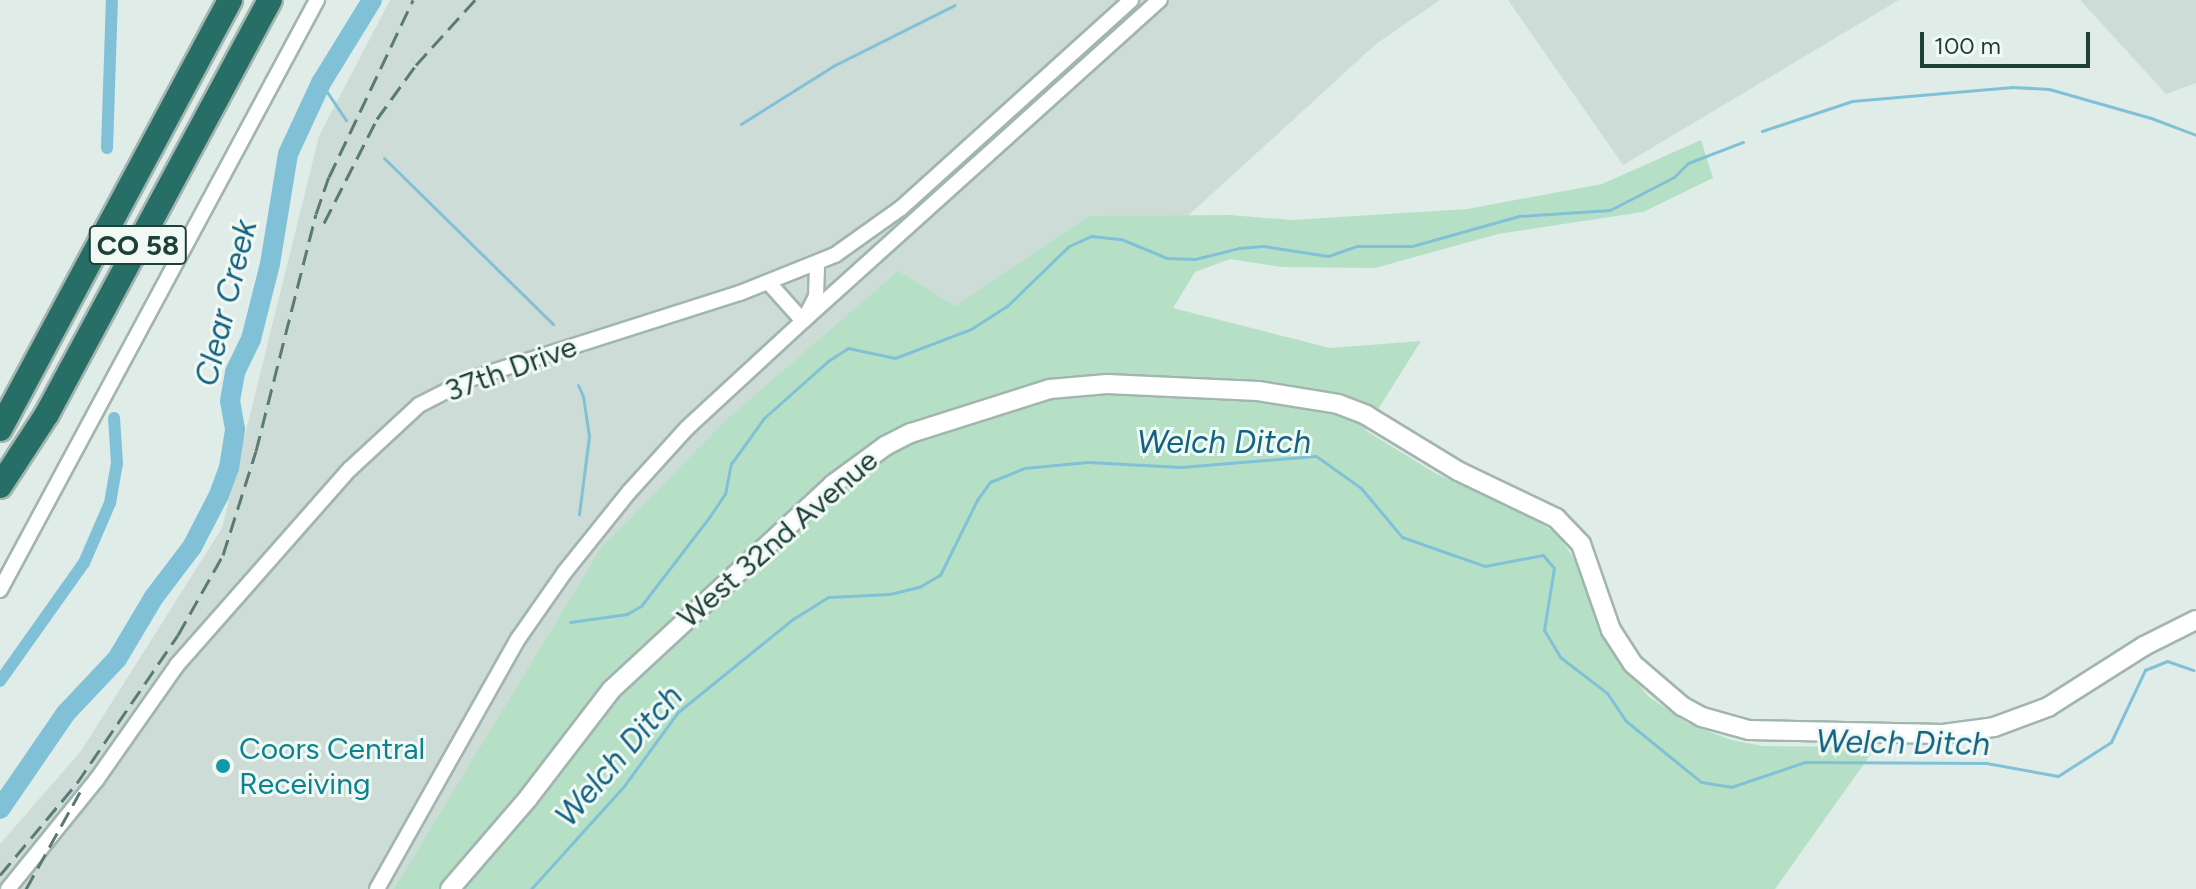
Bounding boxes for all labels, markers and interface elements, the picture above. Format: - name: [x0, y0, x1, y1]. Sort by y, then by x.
- scale bar: [1924, 16, 2094, 66]
- text: 100 m: [1934, 31, 2001, 60]
- water label: Clear Creek: [187, 216, 265, 390]
- road number: CO 58: [88, 221, 188, 269]
- street label: 37th Drive: [440, 329, 582, 409]
- water label: Welch Ditch: [1137, 423, 1311, 461]
- street label: West 32nd Avenue: [671, 442, 885, 636]
- water label: Welch Ditch: [547, 678, 691, 834]
- water label: Welch Ditch: [1816, 722, 1990, 764]
- place label: Coors Central Receiving: [239, 731, 425, 802]
- marker: Coors Central Receiving: [214, 757, 232, 775]

